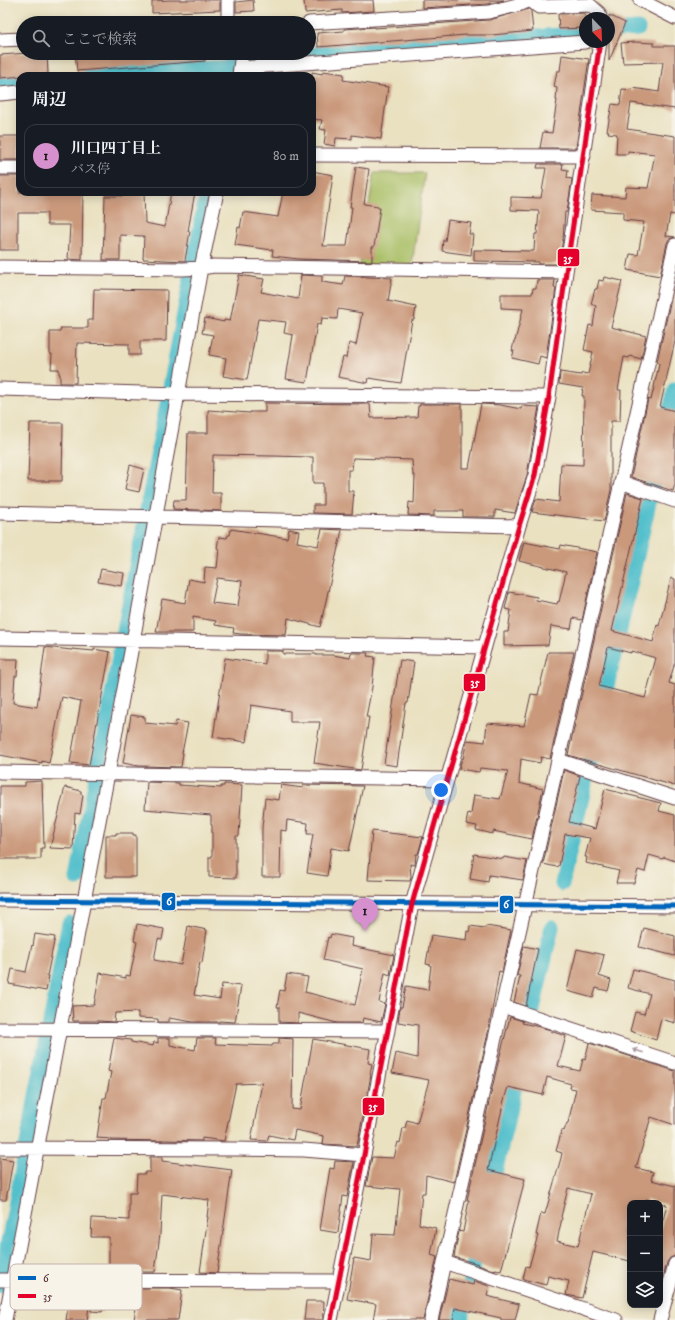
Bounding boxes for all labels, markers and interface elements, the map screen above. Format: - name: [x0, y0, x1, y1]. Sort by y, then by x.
- north arrow: [579, 12, 615, 48]
- search box: [16, 16, 316, 60]
- icon: search: [30, 27, 52, 49]
- text: ここで検索: [62, 30, 137, 49]
- text: 周辺: [32, 89, 66, 111]
- text: 川口四丁目上: [71, 139, 161, 158]
- text: 1: [44, 148, 48, 164]
- text: 80 m: [273, 148, 299, 164]
- text: バス停: [71, 161, 110, 177]
- line badge: 35: [557, 248, 580, 267]
- text: 35: [563, 252, 573, 266]
- line badge: 35: [463, 673, 486, 692]
- text: 35: [470, 676, 480, 690]
- your location: [431, 780, 451, 800]
- line badge: 6: [161, 892, 176, 911]
- text: 6: [166, 895, 173, 909]
- line badge: 6: [499, 895, 514, 914]
- pin: 1: [352, 898, 378, 931]
- text: 6: [503, 898, 510, 912]
- one-way arrow: [632, 1048, 644, 1054]
- line badge: 35: [362, 1097, 385, 1116]
- text: 35: [368, 1100, 378, 1114]
- map controls: [627, 1200, 663, 1308]
- button: +: [627, 1200, 663, 1236]
- button: −: [627, 1236, 663, 1272]
- legend: [10, 1264, 142, 1310]
- text: 6: [43, 1272, 50, 1286]
- button: layers: [627, 1272, 663, 1308]
- text: 35: [43, 1290, 53, 1304]

